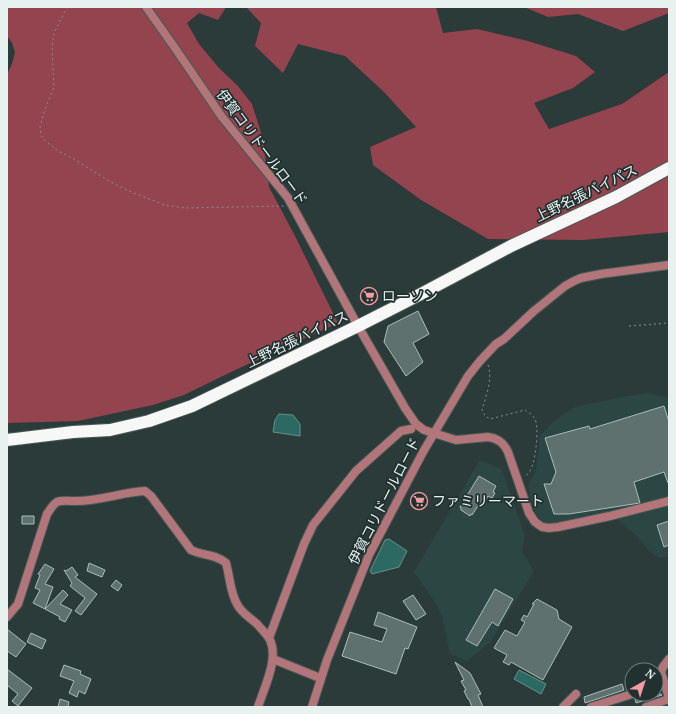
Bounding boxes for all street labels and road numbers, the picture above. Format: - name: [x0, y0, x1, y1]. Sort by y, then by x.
- street label: 伊賀コリドールロード: [213, 85, 312, 208]
- street label: 上野名張バイパス: [531, 160, 640, 226]
- street label: 上野名張バイパス: [242, 306, 351, 372]
- street label: 伊賀コリドールロード: [343, 434, 424, 567]

